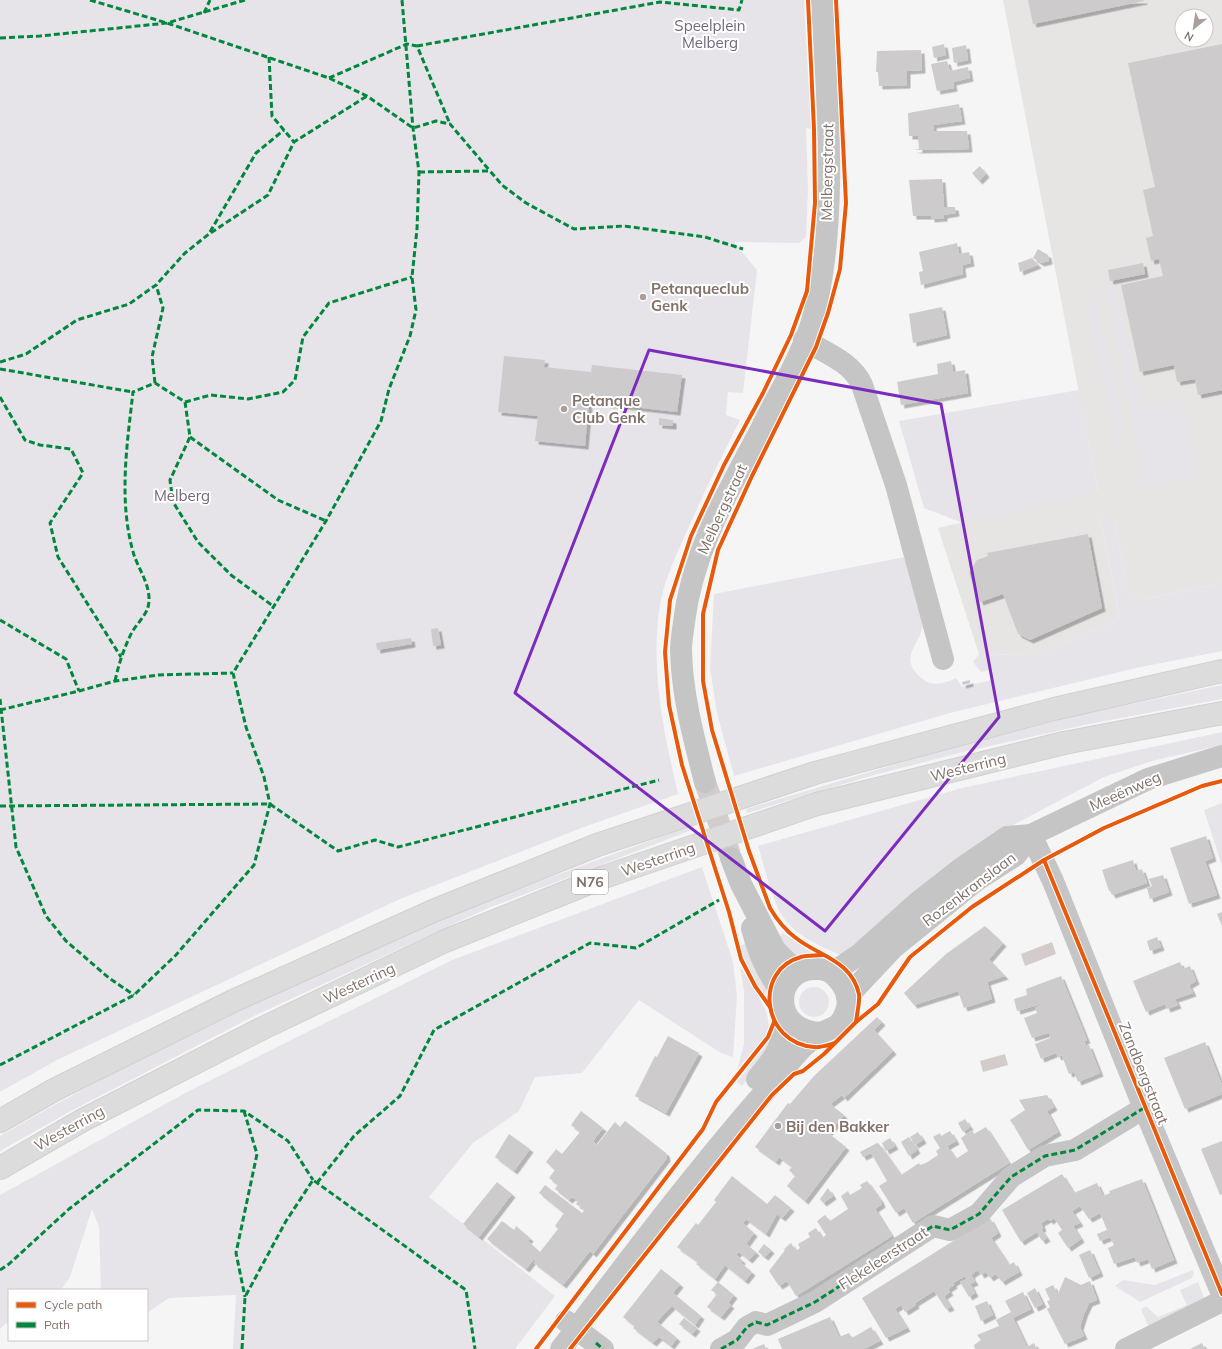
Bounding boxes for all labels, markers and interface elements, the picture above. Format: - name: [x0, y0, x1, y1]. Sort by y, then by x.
- north arrow: [1174, 8, 1214, 48]
- park label: Speelplein Melberg: [674, 16, 746, 52]
- text: N: [1182, 29, 1196, 45]
- street label: Melbergstraat: [817, 123, 837, 221]
- place label: Petanqueclub Genk: [651, 279, 749, 315]
- marker: Petanqueclub Genk: [638, 292, 648, 302]
- place label: Petanque Club Genk: [572, 391, 646, 427]
- marker: Petanque Club Genk: [559, 404, 569, 414]
- street label: Melbergstraat: [693, 461, 751, 557]
- park label: Melberg: [154, 486, 210, 505]
- street label: Westerring: [928, 748, 1008, 786]
- street label: Meeënweg: [1086, 767, 1164, 815]
- street label: Westerring: [619, 837, 697, 881]
- street label: Rozenkranslaan: [919, 848, 1019, 930]
- road number: N76: [572, 870, 608, 894]
- street label: Westerring: [320, 958, 398, 1008]
- street label: Zandbergstraat: [1115, 1019, 1173, 1127]
- street label: Westerring: [31, 1101, 107, 1155]
- place label: Bij den Bakker: [786, 1117, 889, 1136]
- marker: Bij den Bakker: [773, 1121, 783, 1131]
- street label: Flekeleerstraat: [835, 1222, 931, 1294]
- legend: [8, 1289, 148, 1341]
- text: Cycle path: [44, 1297, 102, 1312]
- text: Path: [44, 1317, 70, 1332]

